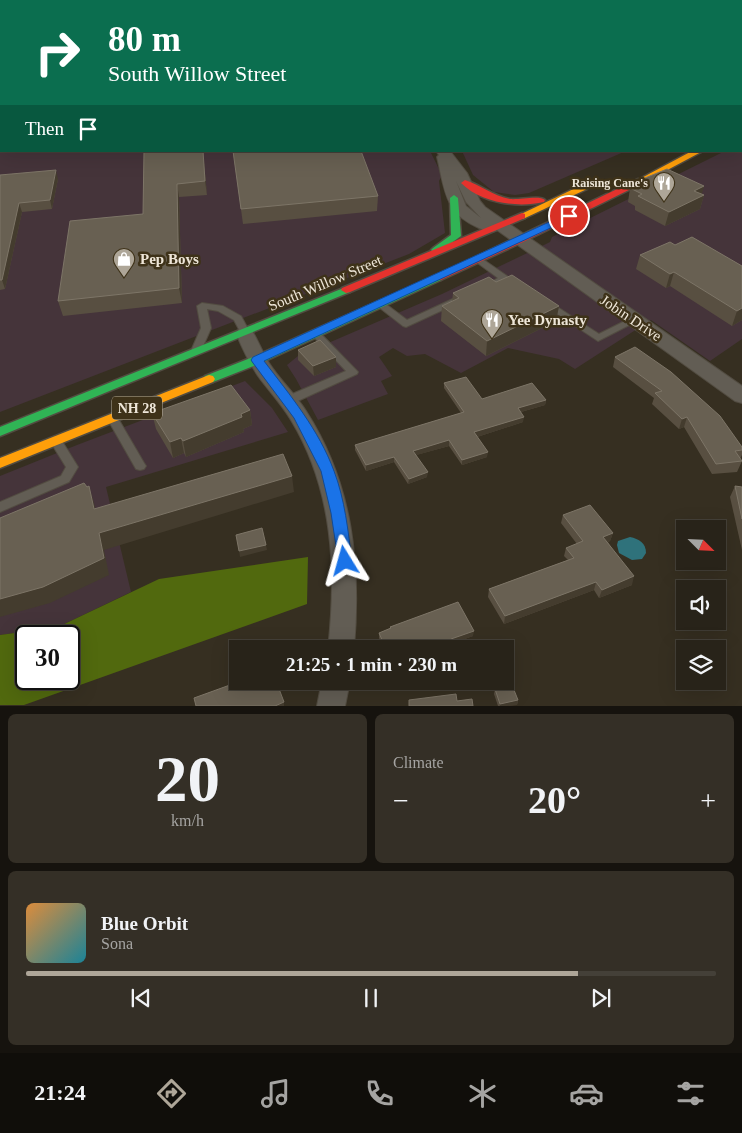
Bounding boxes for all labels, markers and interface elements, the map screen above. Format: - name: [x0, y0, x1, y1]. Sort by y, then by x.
- icon: right: [25, 20, 90, 85]
- text: 80 m: [108, 20, 181, 59]
- text: South Willow Street: [108, 61, 286, 86]
- icon: arrive: [74, 115, 102, 143]
- text: Then: [25, 118, 64, 139]
- restaurant icon: Raising Cane's: [652, 171, 676, 202]
- place label: Raising Cane's: [572, 176, 648, 190]
- pin: [548, 195, 590, 237]
- icon: arrive: [555, 202, 583, 230]
- shop icon: Pep Boys: [112, 247, 136, 278]
- place label: Pep Boys: [140, 251, 199, 267]
- street label: South Willow Street: [266, 252, 385, 314]
- street label: Jobin Drive: [597, 292, 665, 345]
- restaurant icon: Yee Dynasty: [480, 308, 504, 339]
- place label: Yee Dynasty: [508, 312, 587, 328]
- road number: NH 28: [112, 396, 162, 419]
- north arrow: [676, 520, 726, 570]
- map controls: [676, 520, 726, 690]
- position arrow: [318, 534, 370, 586]
- button: sound: [676, 580, 726, 630]
- speed limit sign: 30: [15, 625, 80, 690]
- button: layers: [676, 640, 726, 690]
- text: 21:25 · 1 min · 230 m: [286, 654, 457, 675]
- text: 20: [155, 743, 220, 815]
- text: Climate: [393, 754, 444, 771]
- text: 20°: [528, 779, 581, 821]
- text: −: [393, 785, 409, 816]
- text: +: [700, 785, 716, 816]
- text: km/h: [171, 812, 204, 829]
- text: Blue Orbit: [101, 913, 188, 934]
- text: Sona: [101, 935, 133, 952]
- icon: previous: [127, 984, 155, 1012]
- icon: pause: [357, 984, 385, 1012]
- icon: next: [587, 984, 615, 1012]
- icon: directions: [154, 1076, 189, 1111]
- icon: music: [258, 1076, 293, 1111]
- icon: phone: [362, 1076, 397, 1111]
- icon: climate: [465, 1076, 500, 1111]
- icon: car: [569, 1076, 604, 1111]
- icon: filters: [673, 1076, 708, 1111]
- text: 21:24: [34, 1080, 86, 1105]

